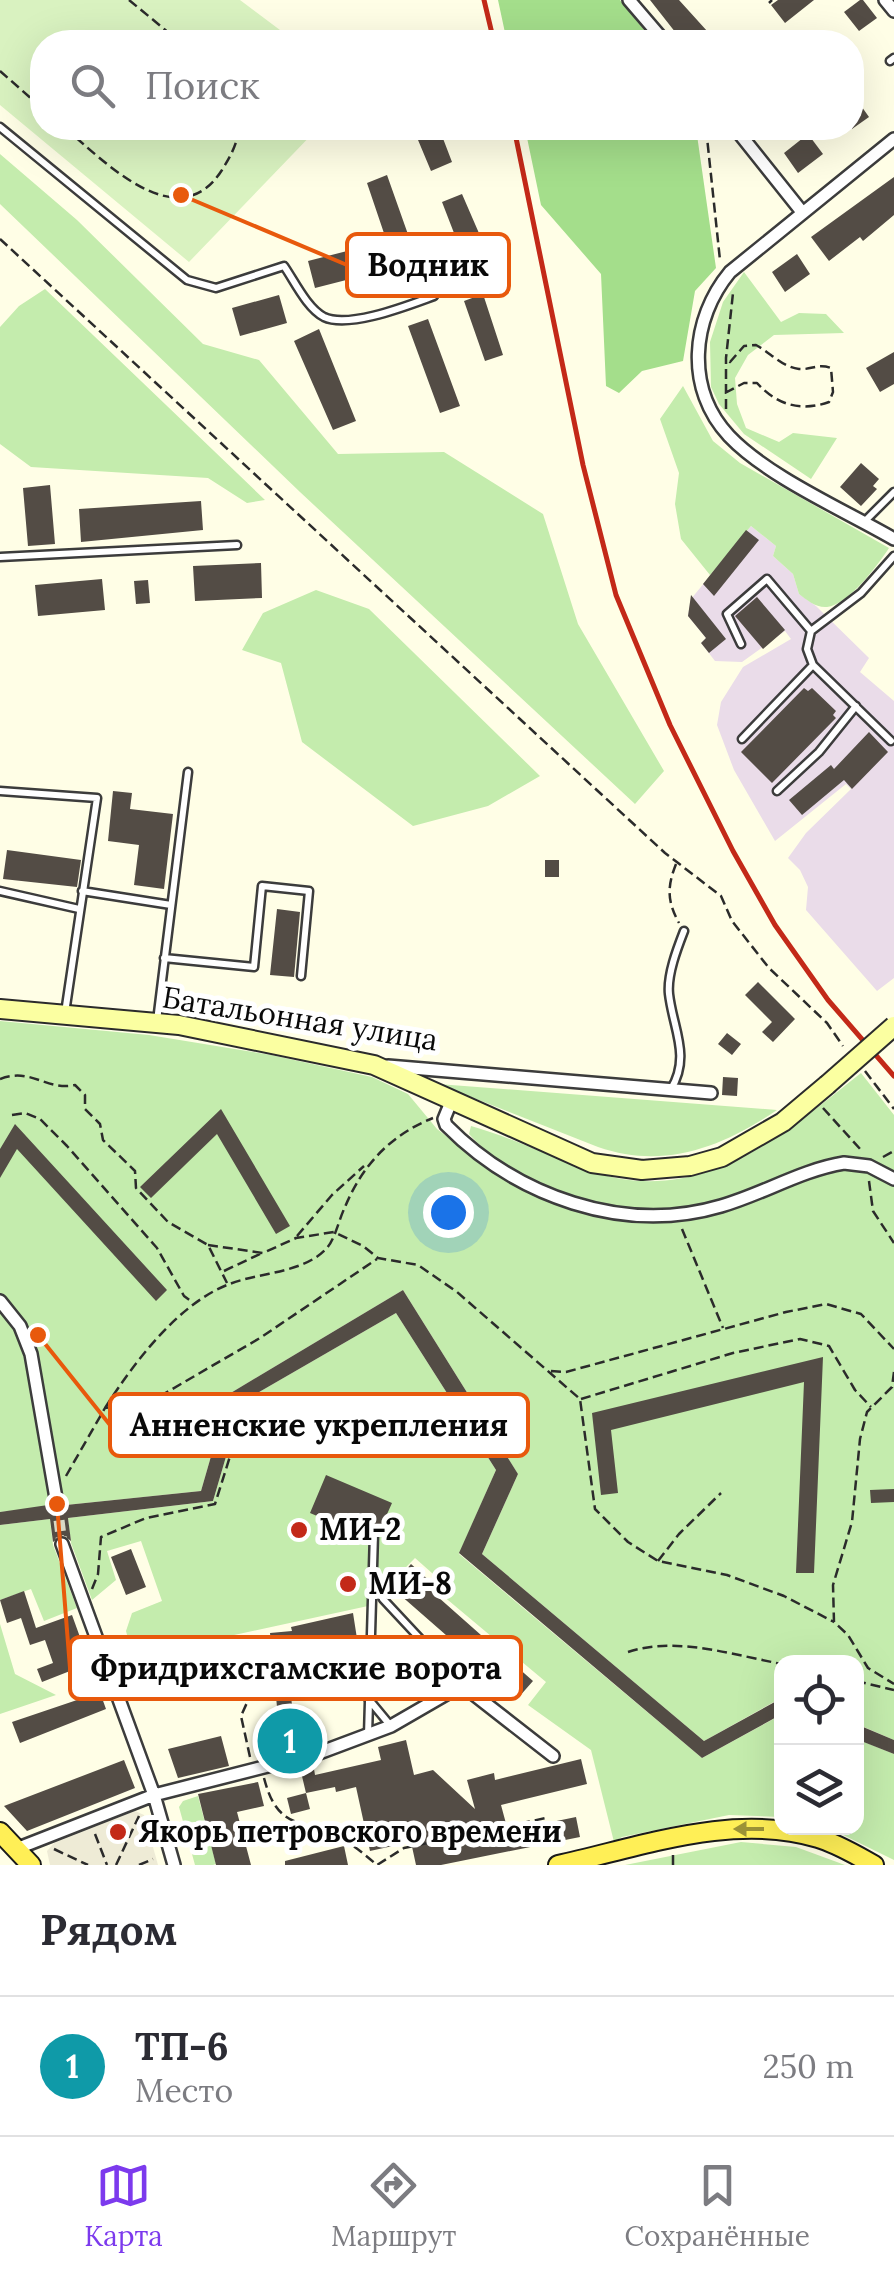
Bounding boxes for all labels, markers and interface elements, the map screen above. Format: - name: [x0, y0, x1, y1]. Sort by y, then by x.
- search box: [30, 30, 864, 140]
- icon: search: [65, 58, 120, 113]
- text: Поиск: [145, 61, 260, 109]
- callout: Водник: [347, 234, 509, 296]
- text: Водник: [367, 244, 489, 285]
- street label: Батальонная улица: [160, 977, 441, 1060]
- your location: [423, 1187, 474, 1238]
- callout: Анненские укрепления: [110, 1394, 528, 1456]
- text: Анненские укрепления: [130, 1404, 508, 1445]
- place label: МИ-2: [319, 1510, 401, 1548]
- marker: МИ-2: [288, 1519, 310, 1541]
- place label: МИ-8: [368, 1564, 452, 1602]
- marker: МИ-8: [337, 1573, 359, 1595]
- callout: Фридрихсгамские ворота: [70, 1637, 521, 1699]
- text: Фридрихсгамские ворота: [90, 1647, 502, 1688]
- map controls: [774, 1655, 864, 1835]
- button: locate: [774, 1655, 864, 1745]
- pin: 1: [258, 1704, 322, 1778]
- button: layers: [774, 1745, 864, 1835]
- place label: Якорь петровского времени: [138, 1812, 562, 1850]
- marker: Якорь петровского времени: [107, 1821, 129, 1843]
- one-way arrow: [732, 1821, 764, 1837]
- text: Рядом: [40, 1903, 177, 1957]
- text: ТП-6: [135, 2022, 229, 2070]
- text: 1: [66, 2046, 79, 2087]
- text: 250 m: [762, 2046, 854, 2087]
- text: Место: [135, 2070, 233, 2111]
- tab: Карта: [84, 2158, 163, 2254]
- tab: Маршрут: [331, 2158, 456, 2254]
- tab: Сохранённые: [625, 2158, 810, 2254]

